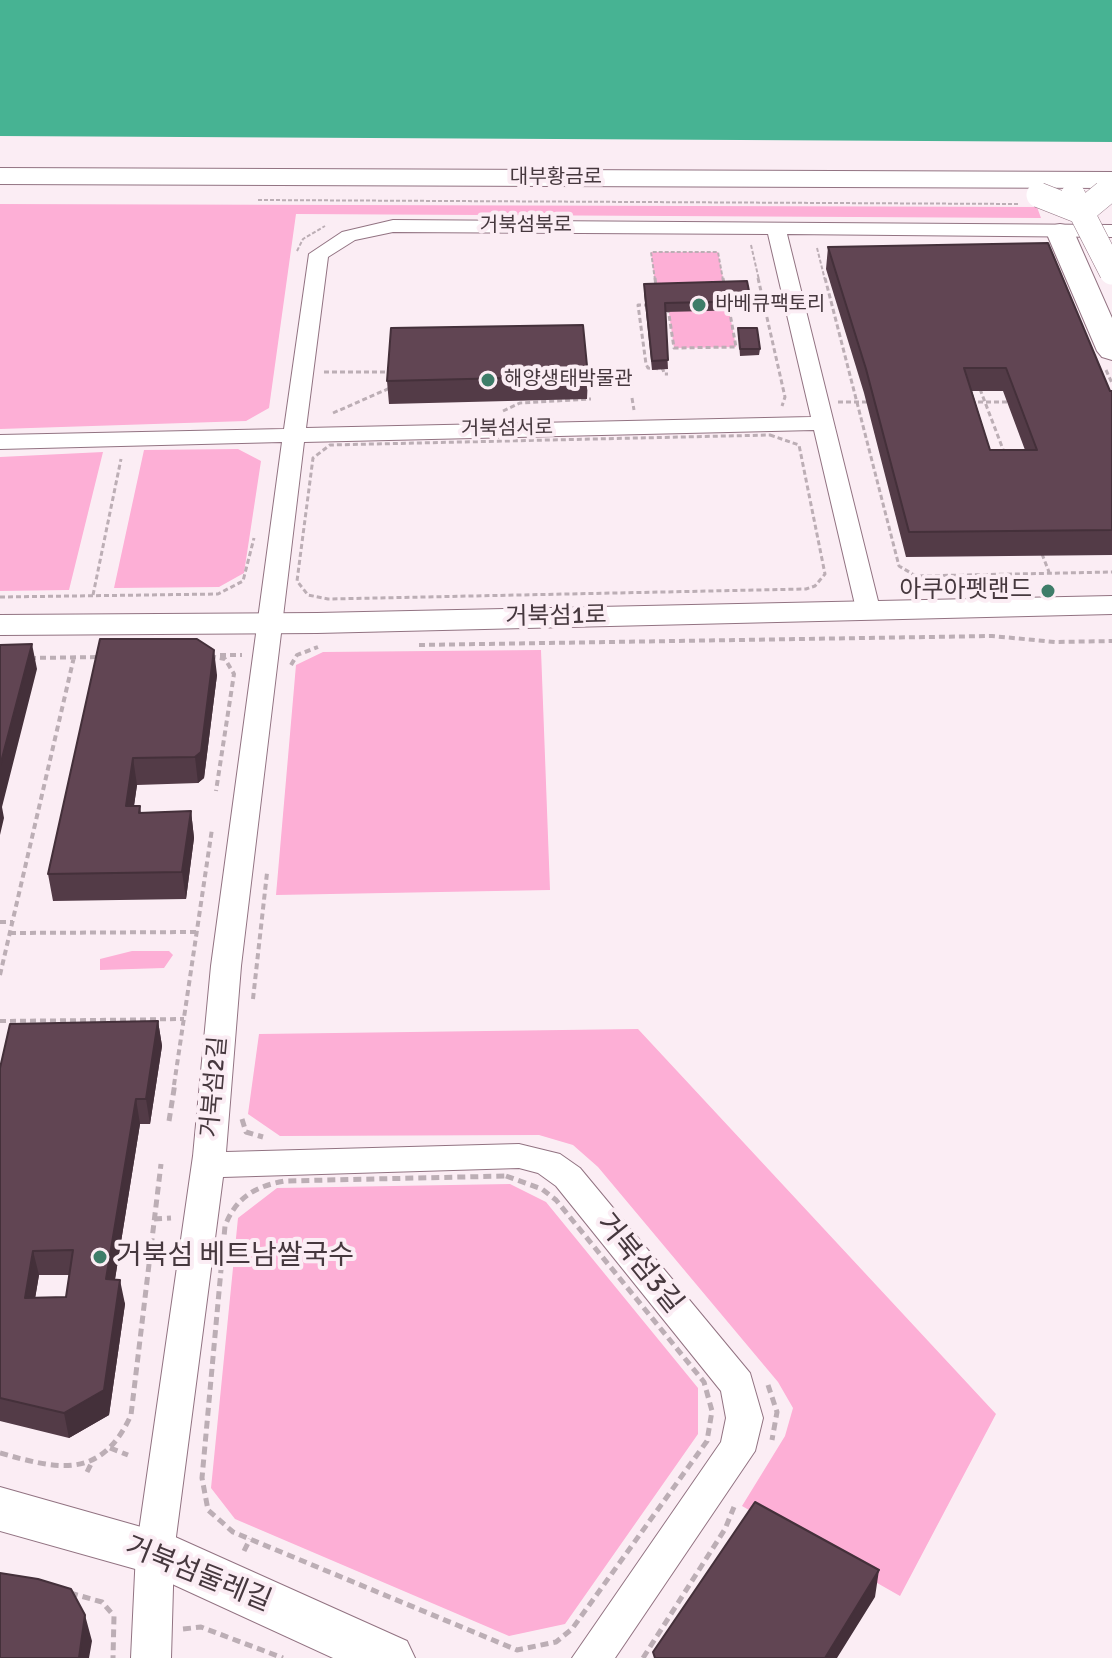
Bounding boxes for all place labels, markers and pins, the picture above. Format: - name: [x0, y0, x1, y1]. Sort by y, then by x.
- place label: 바베큐팩토리: [715, 293, 825, 317]
- marker: 바베큐팩토리: [690, 296, 708, 314]
- place label: 해양생태박물관: [504, 368, 633, 392]
- marker: 해양생태박물관: [479, 371, 497, 389]
- place label: 아쿠아펫랜드: [900, 577, 1032, 605]
- marker: 아쿠아펫랜드: [1039, 582, 1057, 600]
- place label: 거북섬 베트남쌀국수: [116, 1240, 354, 1274]
- marker: 거북섬 베트남쌀국수: [91, 1248, 109, 1266]

